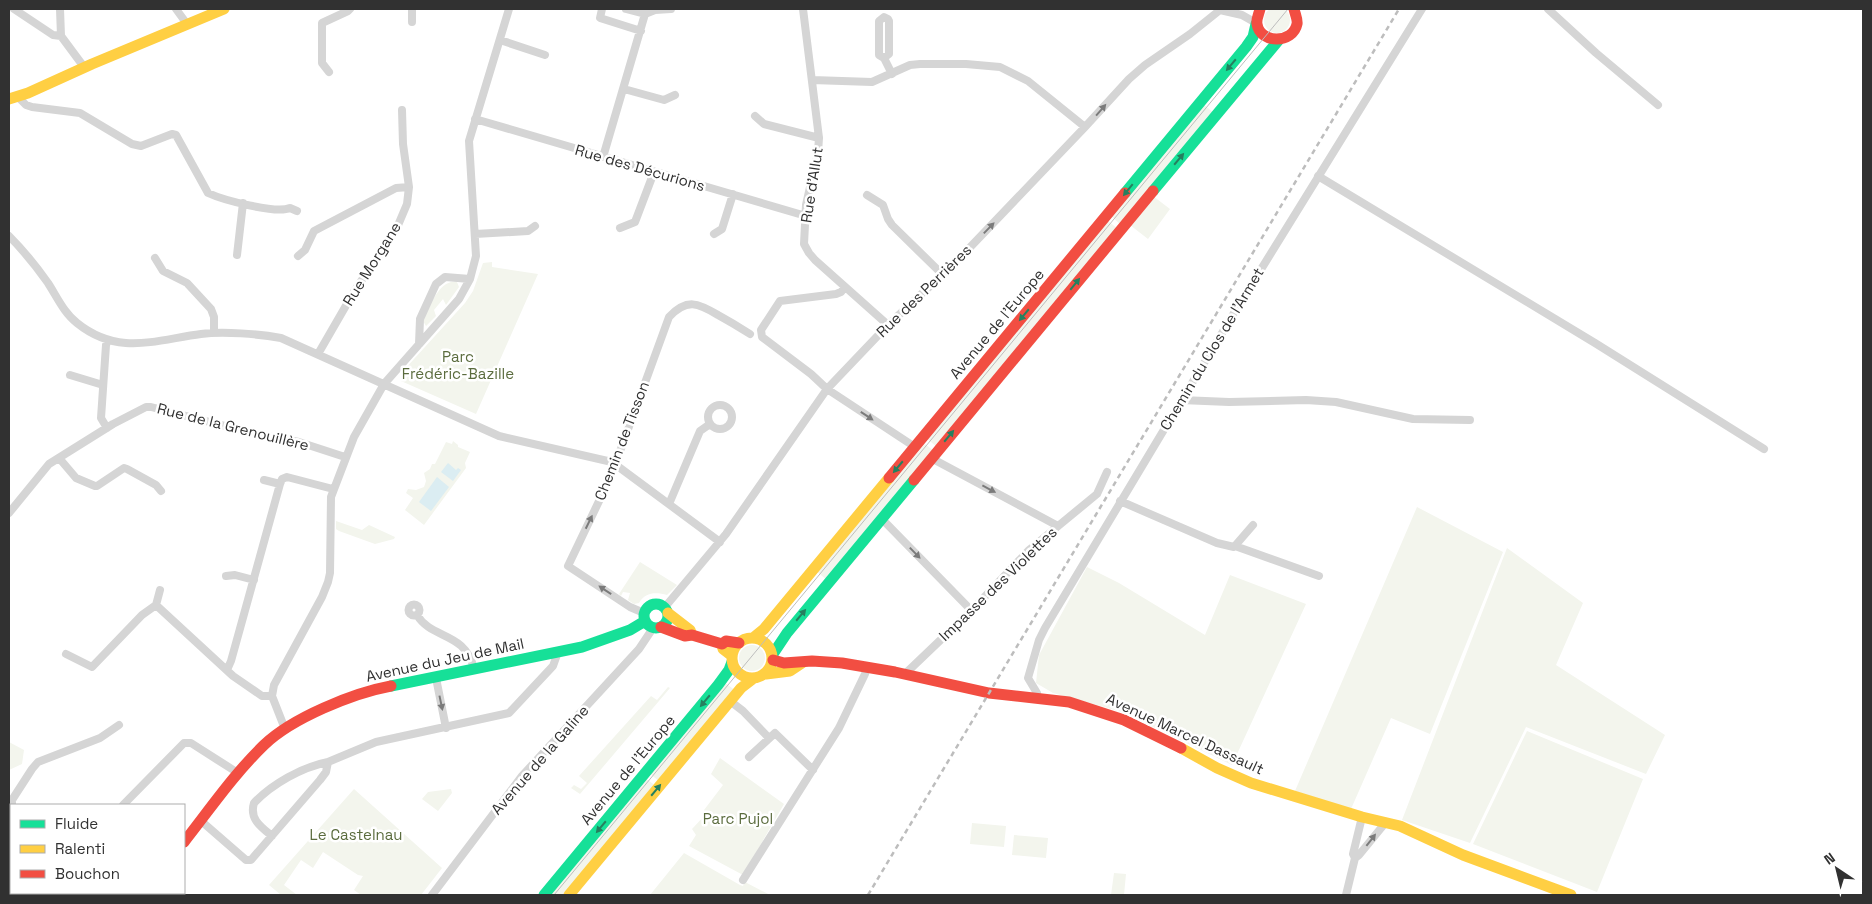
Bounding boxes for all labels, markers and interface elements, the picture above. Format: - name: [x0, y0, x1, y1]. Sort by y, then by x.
- one-way arrow: [1226, 58, 1237, 71]
- one-way arrow: [1095, 103, 1106, 116]
- street label: Rue des Décurions: [573, 140, 707, 195]
- street label: Rue d'Allut: [796, 146, 827, 224]
- one-way arrow: [1173, 153, 1185, 165]
- one-way arrow: [1122, 183, 1133, 196]
- street label: Rue Morgane: [338, 218, 405, 309]
- one-way arrow: [983, 222, 995, 234]
- street label: Rue des Perrières: [872, 240, 975, 341]
- street label: Chemin du Clos de l'Armet: [1155, 264, 1268, 434]
- street label: Avenue de l'Europe: [945, 265, 1048, 382]
- one-way arrow: [1070, 277, 1081, 290]
- one-way arrow: [1019, 309, 1030, 322]
- park label: Parc Frédéric-Bazille: [402, 347, 514, 383]
- street label: Chemin de Tisson: [590, 379, 653, 503]
- street label: Rue de la Grenouillère: [155, 398, 311, 455]
- one-way arrow: [861, 411, 874, 420]
- one-way arrow: [944, 429, 955, 442]
- one-way arrow: [893, 461, 904, 474]
- one-way arrow: [983, 485, 996, 494]
- one-way arrow: [585, 515, 593, 529]
- street label: Impasse des Violettes: [935, 522, 1061, 645]
- one-way arrow: [909, 547, 921, 559]
- one-way arrow: [598, 586, 612, 595]
- one-way arrow: [796, 609, 807, 622]
- street label: Avenue du Jeu de Mail: [364, 633, 526, 686]
- street label: Avenue Marcel Dassault: [1103, 689, 1267, 778]
- one-way arrow: [437, 695, 445, 710]
- one-way arrow: [699, 695, 710, 708]
- street label: Avenue de la Galine: [487, 701, 593, 818]
- street label: Avenue de l'Europe: [576, 711, 679, 828]
- one-way arrow: [650, 785, 662, 797]
- legend: [10, 804, 185, 894]
- park label: Parc Pujol: [703, 809, 773, 828]
- text: Fluide: [55, 814, 98, 833]
- one-way arrow: [595, 820, 607, 832]
- park label: Le Castelnau: [310, 825, 402, 844]
- one-way arrow: [1365, 834, 1376, 847]
- text: Ralenti: [55, 839, 105, 858]
- north arrow: [1812, 844, 1862, 894]
- text: N: [1821, 848, 1839, 868]
- text: Bouchon: [55, 864, 120, 883]

